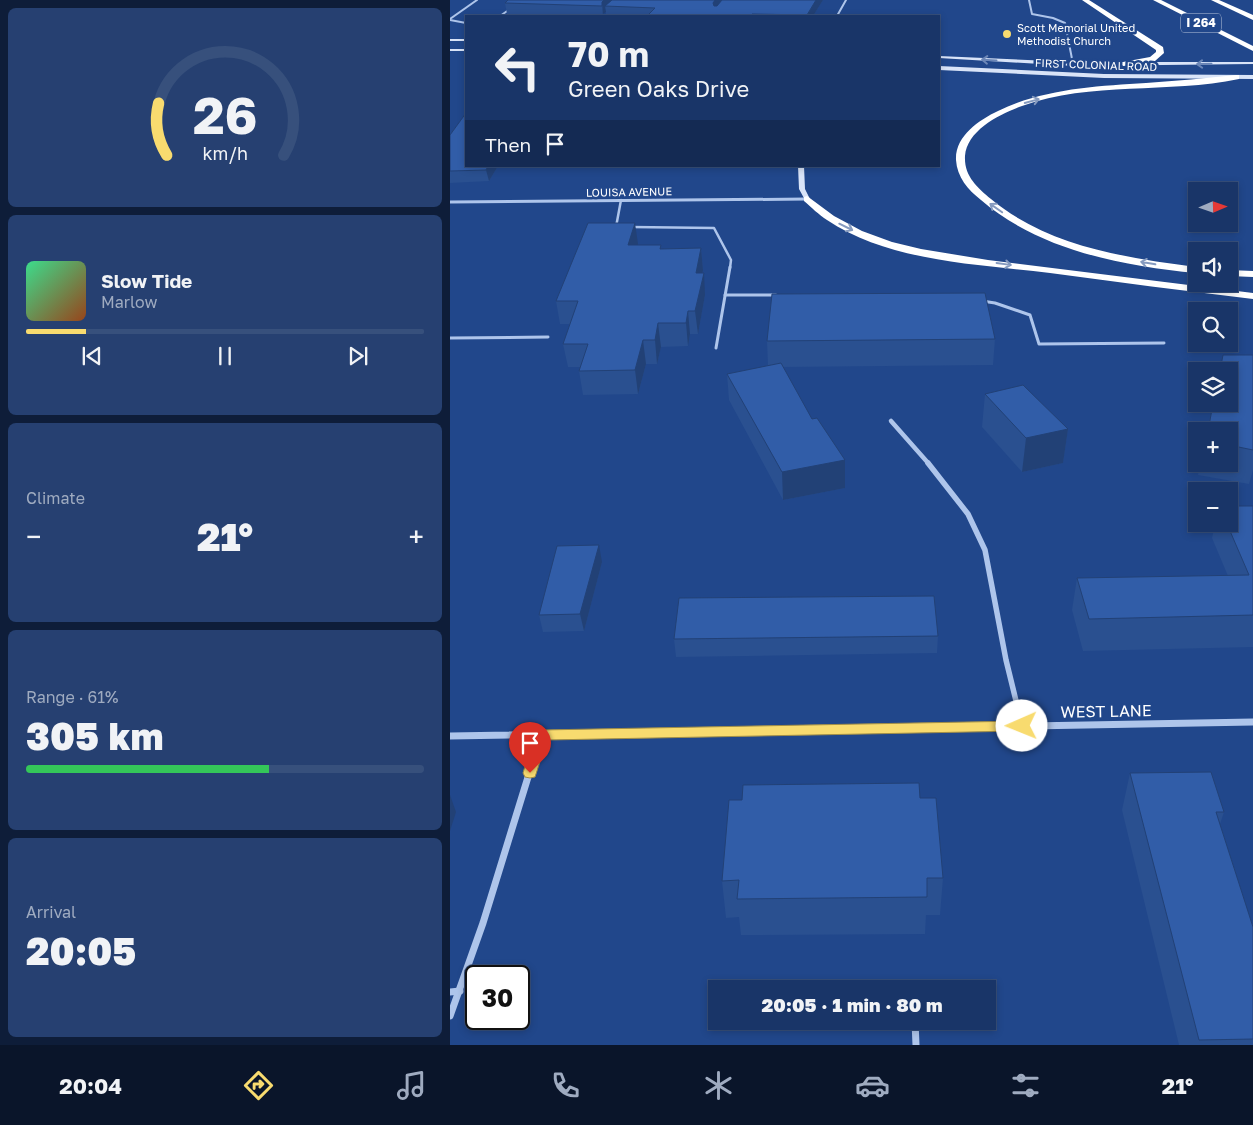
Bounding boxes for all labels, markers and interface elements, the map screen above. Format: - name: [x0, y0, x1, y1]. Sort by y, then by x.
- road number: I 264: [1181, 13, 1221, 32]
- place label: Scott Memorial United Methodist Church: [1017, 21, 1135, 47]
- marker: Scott Memorial United Methodist Church: [1001, 28, 1013, 40]
- text: 70 m: [568, 33, 649, 75]
- icon: left: [485, 35, 550, 100]
- one-way arrow: [982, 56, 998, 65]
- street label: FIRST COLONIAL ROAD: [1035, 56, 1158, 73]
- one-way arrow: [1197, 59, 1213, 69]
- text: Green Oaks Drive: [568, 75, 749, 102]
- text: 26: [193, 83, 257, 145]
- one-way arrow: [1024, 96, 1040, 105]
- icon: arrive: [541, 130, 569, 158]
- text: Then: [485, 133, 531, 156]
- text: km/h: [202, 142, 248, 164]
- north arrow: [1188, 182, 1238, 232]
- map controls: [1188, 182, 1238, 532]
- street label: LOUISA AVENUE: [586, 184, 672, 199]
- one-way arrow: [989, 203, 1003, 213]
- one-way arrow: [838, 223, 853, 232]
- button: sound: [1188, 242, 1238, 292]
- one-way arrow: [1140, 258, 1156, 268]
- one-way arrow: [995, 259, 1011, 269]
- text: Slow Tide: [101, 269, 192, 292]
- text: Marlow: [101, 292, 157, 312]
- button: search: [1188, 302, 1238, 352]
- icon: previous: [78, 342, 106, 370]
- icon: pause: [211, 342, 239, 370]
- icon: next: [344, 342, 372, 370]
- button: layers: [1188, 362, 1238, 412]
- button: +: [1188, 422, 1238, 472]
- button: −: [1188, 482, 1238, 532]
- text: Climate: [26, 488, 85, 508]
- text: 21°: [197, 514, 253, 559]
- text: −: [26, 520, 41, 553]
- text: +: [409, 520, 424, 553]
- text: Range · 61%: [26, 687, 118, 707]
- position arrow: [995, 699, 1047, 751]
- street label: WEST LANE: [1060, 700, 1152, 722]
- text: 305 km: [26, 713, 164, 758]
- pin: [509, 722, 551, 773]
- icon: arrive: [516, 729, 544, 757]
- text: Arrival: [26, 902, 76, 922]
- text: 20:05: [26, 928, 136, 973]
- speed limit sign: 30: [465, 965, 530, 1030]
- text: 20:05 · 1 min · 80 m: [761, 993, 943, 1016]
- icon: directions: [241, 1068, 276, 1103]
- icon: music: [394, 1068, 429, 1103]
- icon: phone: [548, 1068, 583, 1103]
- icon: climate: [701, 1068, 736, 1103]
- icon: car: [855, 1068, 890, 1103]
- icon: filters: [1008, 1068, 1043, 1103]
- text: 20:04: [59, 1072, 122, 1099]
- text: 21°: [1162, 1072, 1194, 1099]

